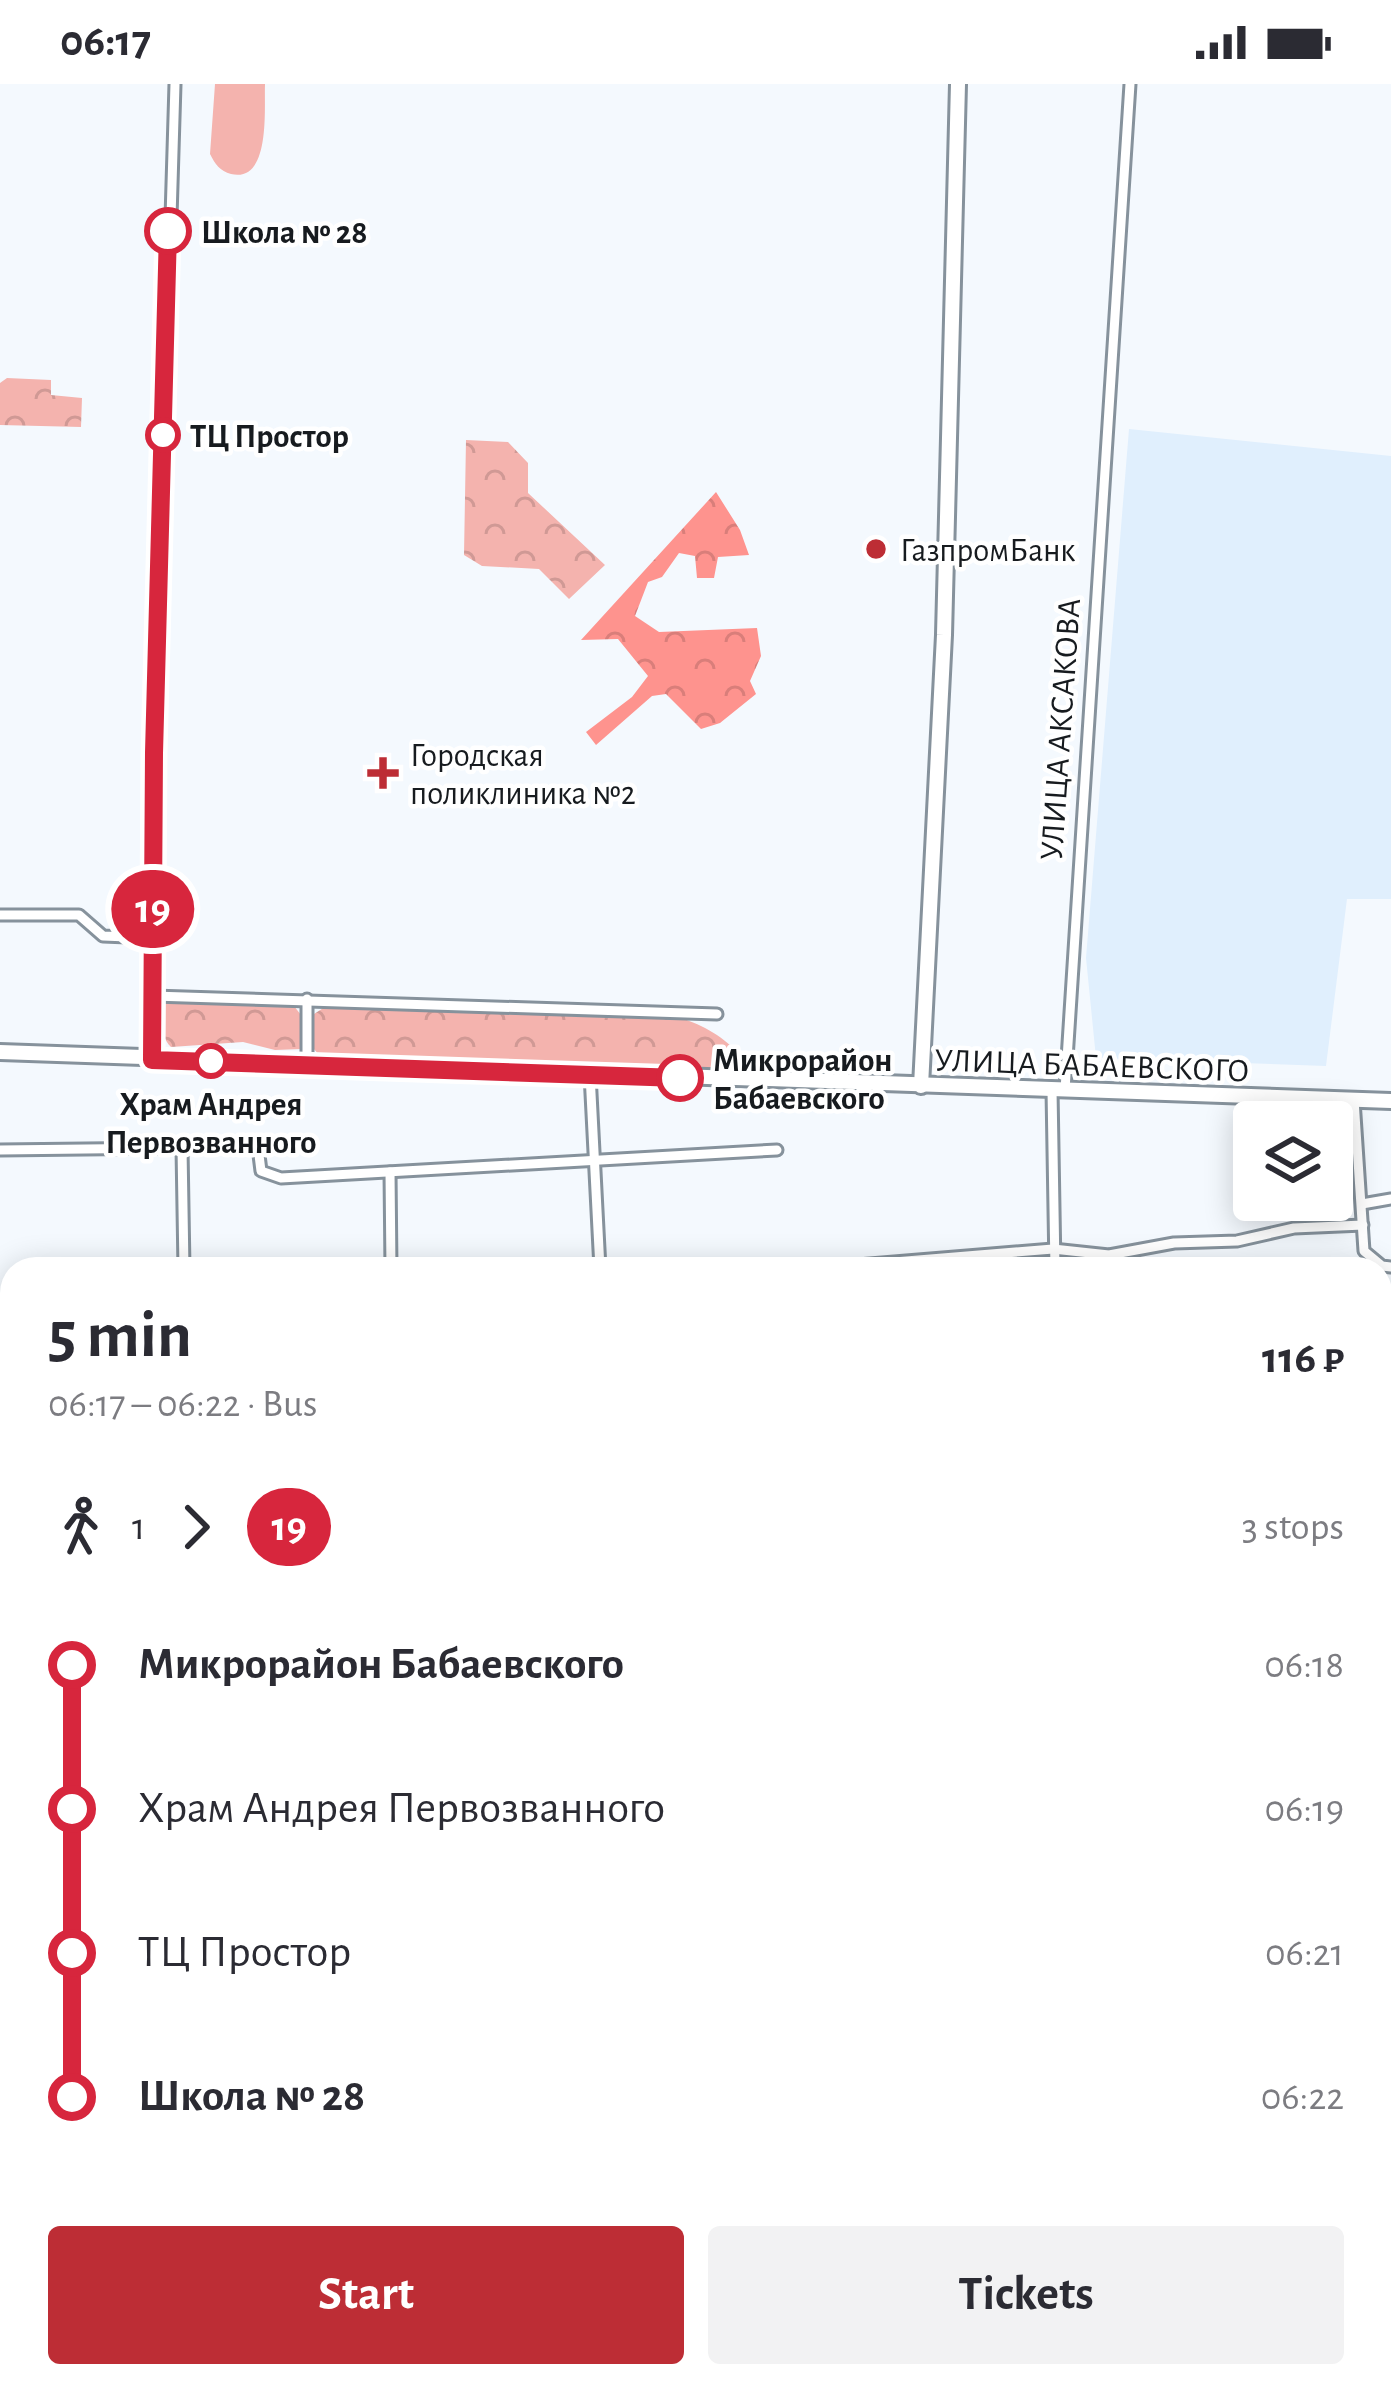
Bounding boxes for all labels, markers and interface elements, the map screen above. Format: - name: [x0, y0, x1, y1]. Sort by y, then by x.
- text: 06:17: [60, 19, 151, 64]
- marker: Школа № 28: [146, 209, 190, 253]
- place label: Школа № 28: [201, 217, 368, 250]
- marker: ТЦ Простор: [147, 419, 179, 451]
- place label: ТЦ Простор: [190, 421, 349, 454]
- place label: ГазпромБанк: [900, 535, 1075, 568]
- marker: ГазпромБанк: [863, 536, 889, 562]
- street label: УЛИЦА АКСАКОВА: [1036, 597, 1087, 861]
- place label: Городская поликлиника №2: [410, 740, 636, 811]
- marker: Городская поликлиника №2: [367, 757, 399, 789]
- line badge: 19: [99, 870, 207, 948]
- text: 19: [135, 888, 171, 930]
- marker: Храм Андрея Первозванного: [195, 1045, 227, 1077]
- place label: Микрорайон Бабаевского: [713, 1045, 892, 1116]
- street label: УЛИЦА БАБАЕВСКОГО: [934, 1045, 1250, 1088]
- marker: Микрорайон Бабаевского: [658, 1056, 702, 1100]
- place label: Храм Андрея Первозванного: [105, 1089, 317, 1160]
- map controls: [1233, 1101, 1353, 1221]
- button: layers: [1233, 1101, 1353, 1221]
- text: 5 min: [48, 1303, 192, 1369]
- text: 116 ₽: [1262, 1336, 1344, 1381]
- text: 06:17 – 06:22 · Bus: [48, 1385, 317, 1424]
- icon: walk: [48, 1494, 114, 1560]
- icon: forward: [163, 1494, 229, 1560]
- text: 19: [271, 1506, 307, 1548]
- text: 1: [132, 1508, 145, 1547]
- text: 3 stops: [1242, 1508, 1344, 1547]
- text: Микрорайон Бабаевского: [138, 1642, 624, 1687]
- text: 06:18: [1264, 1646, 1344, 1685]
- text: Храм Андрея Первозванного: [138, 1786, 665, 1831]
- text: 06:19: [1264, 1790, 1344, 1829]
- text: ТЦ Простор: [138, 1930, 351, 1975]
- text: 06:21: [1265, 1934, 1344, 1973]
- text: Школа № 28: [138, 2074, 365, 2119]
- text: 06:22: [1261, 2078, 1344, 2117]
- button: Start: [48, 2226, 684, 2364]
- button: Tickets: [708, 2226, 1344, 2364]

